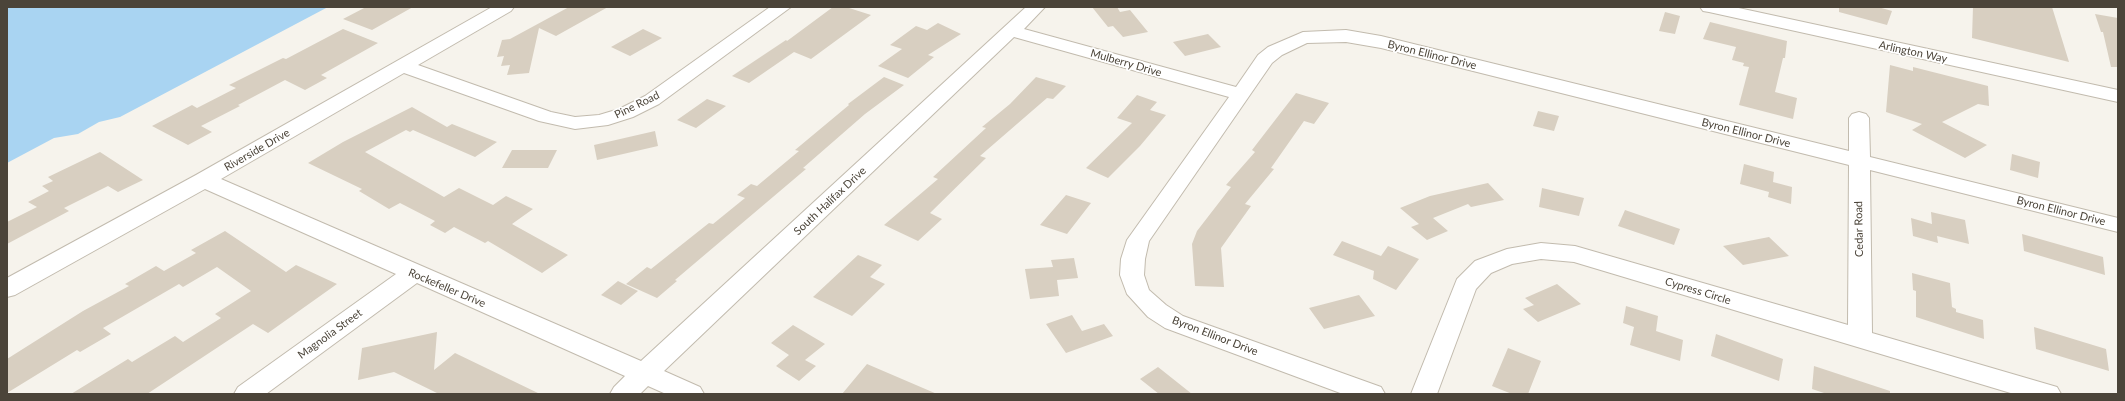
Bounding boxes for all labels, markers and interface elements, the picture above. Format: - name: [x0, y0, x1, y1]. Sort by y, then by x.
- street label: Byron Ellinor Drive: [1386, 38, 1478, 72]
- street label: Arlington Way: [1878, 38, 1948, 66]
- street label: Mulberry Drive: [1089, 47, 1163, 79]
- street label: Pine Road: [612, 88, 662, 122]
- street label: Byron Ellinor Drive: [1700, 116, 1792, 150]
- street label: Riverside Drive: [222, 126, 292, 174]
- street label: South Halifax Drive: [791, 164, 869, 238]
- street label: Byron Ellinor Drive: [2015, 194, 2107, 228]
- street label: Cedar Road: [1852, 201, 1866, 257]
- street label: Rockefeller Drive: [406, 266, 488, 310]
- street label: Cypress Circle: [1663, 275, 1733, 307]
- street label: Magnolia Street: [295, 306, 365, 362]
- street label: Byron Ellinor Drive: [1170, 314, 1260, 358]

